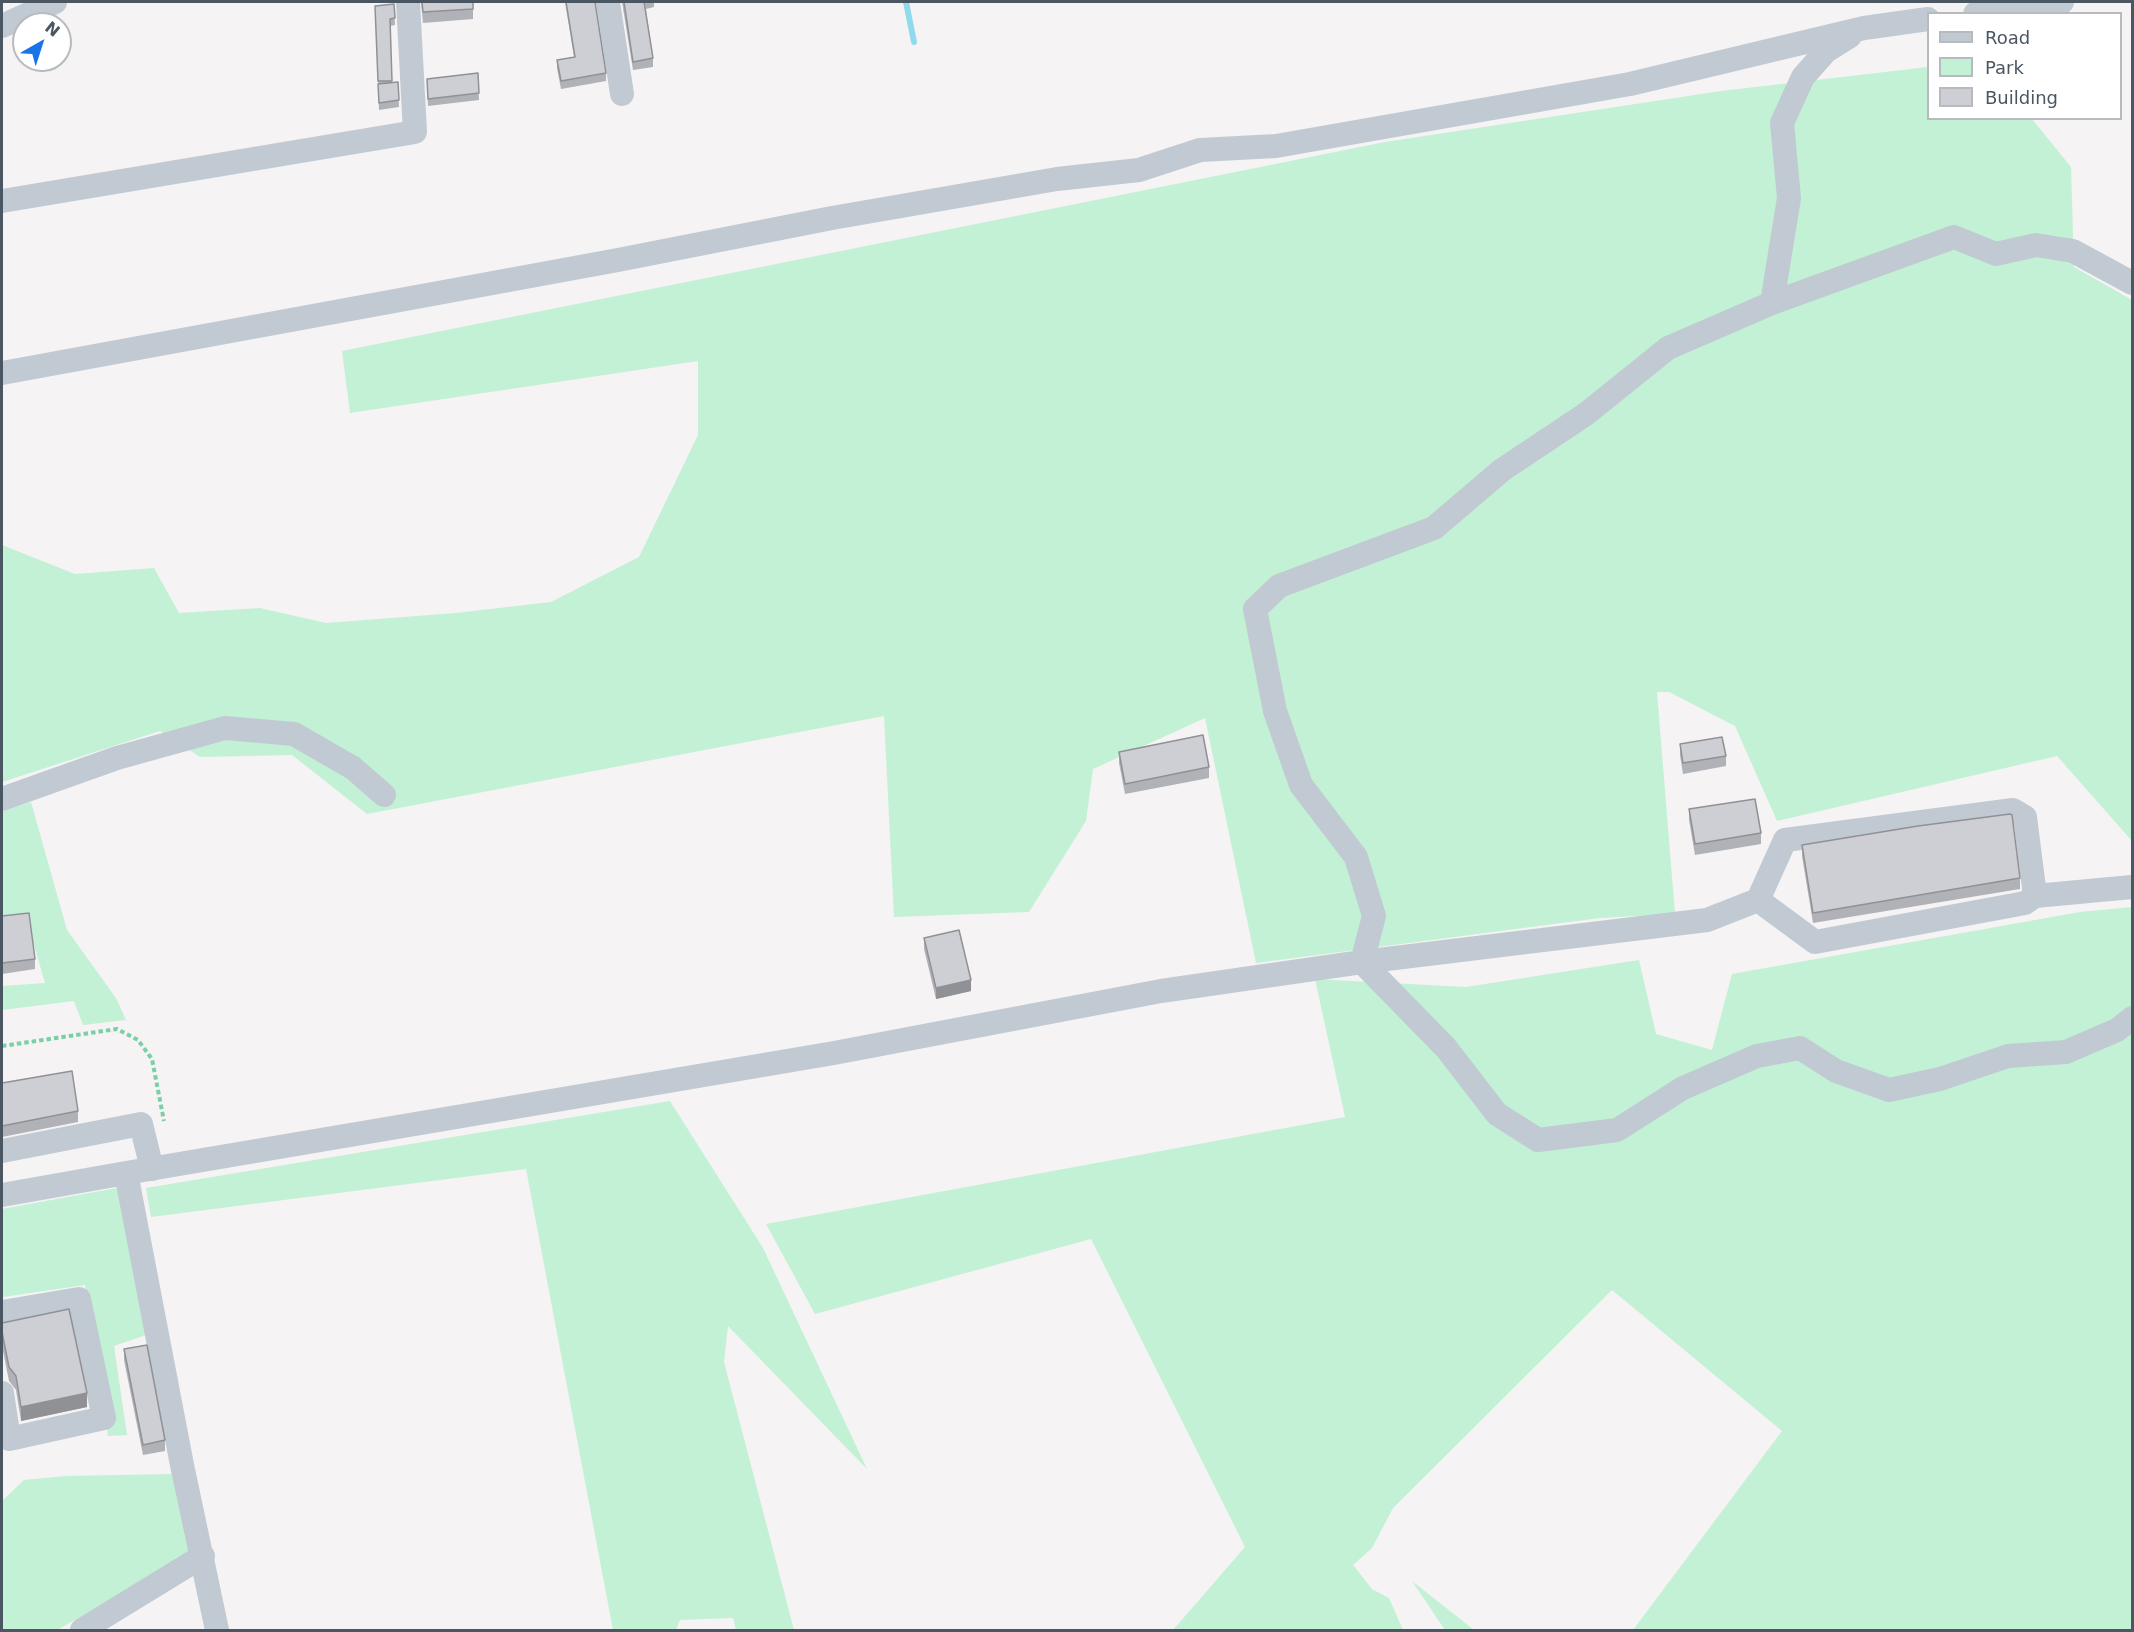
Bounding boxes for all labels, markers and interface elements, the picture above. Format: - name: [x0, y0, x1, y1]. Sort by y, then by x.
- north arrow: [12, 12, 72, 72]
- legend: [1927, 12, 2122, 120]
- text: N: [41, 18, 64, 41]
- text: Road: [1985, 27, 2030, 48]
- text: Park: [1985, 57, 2024, 78]
- text: Building: [1985, 87, 2058, 108]

